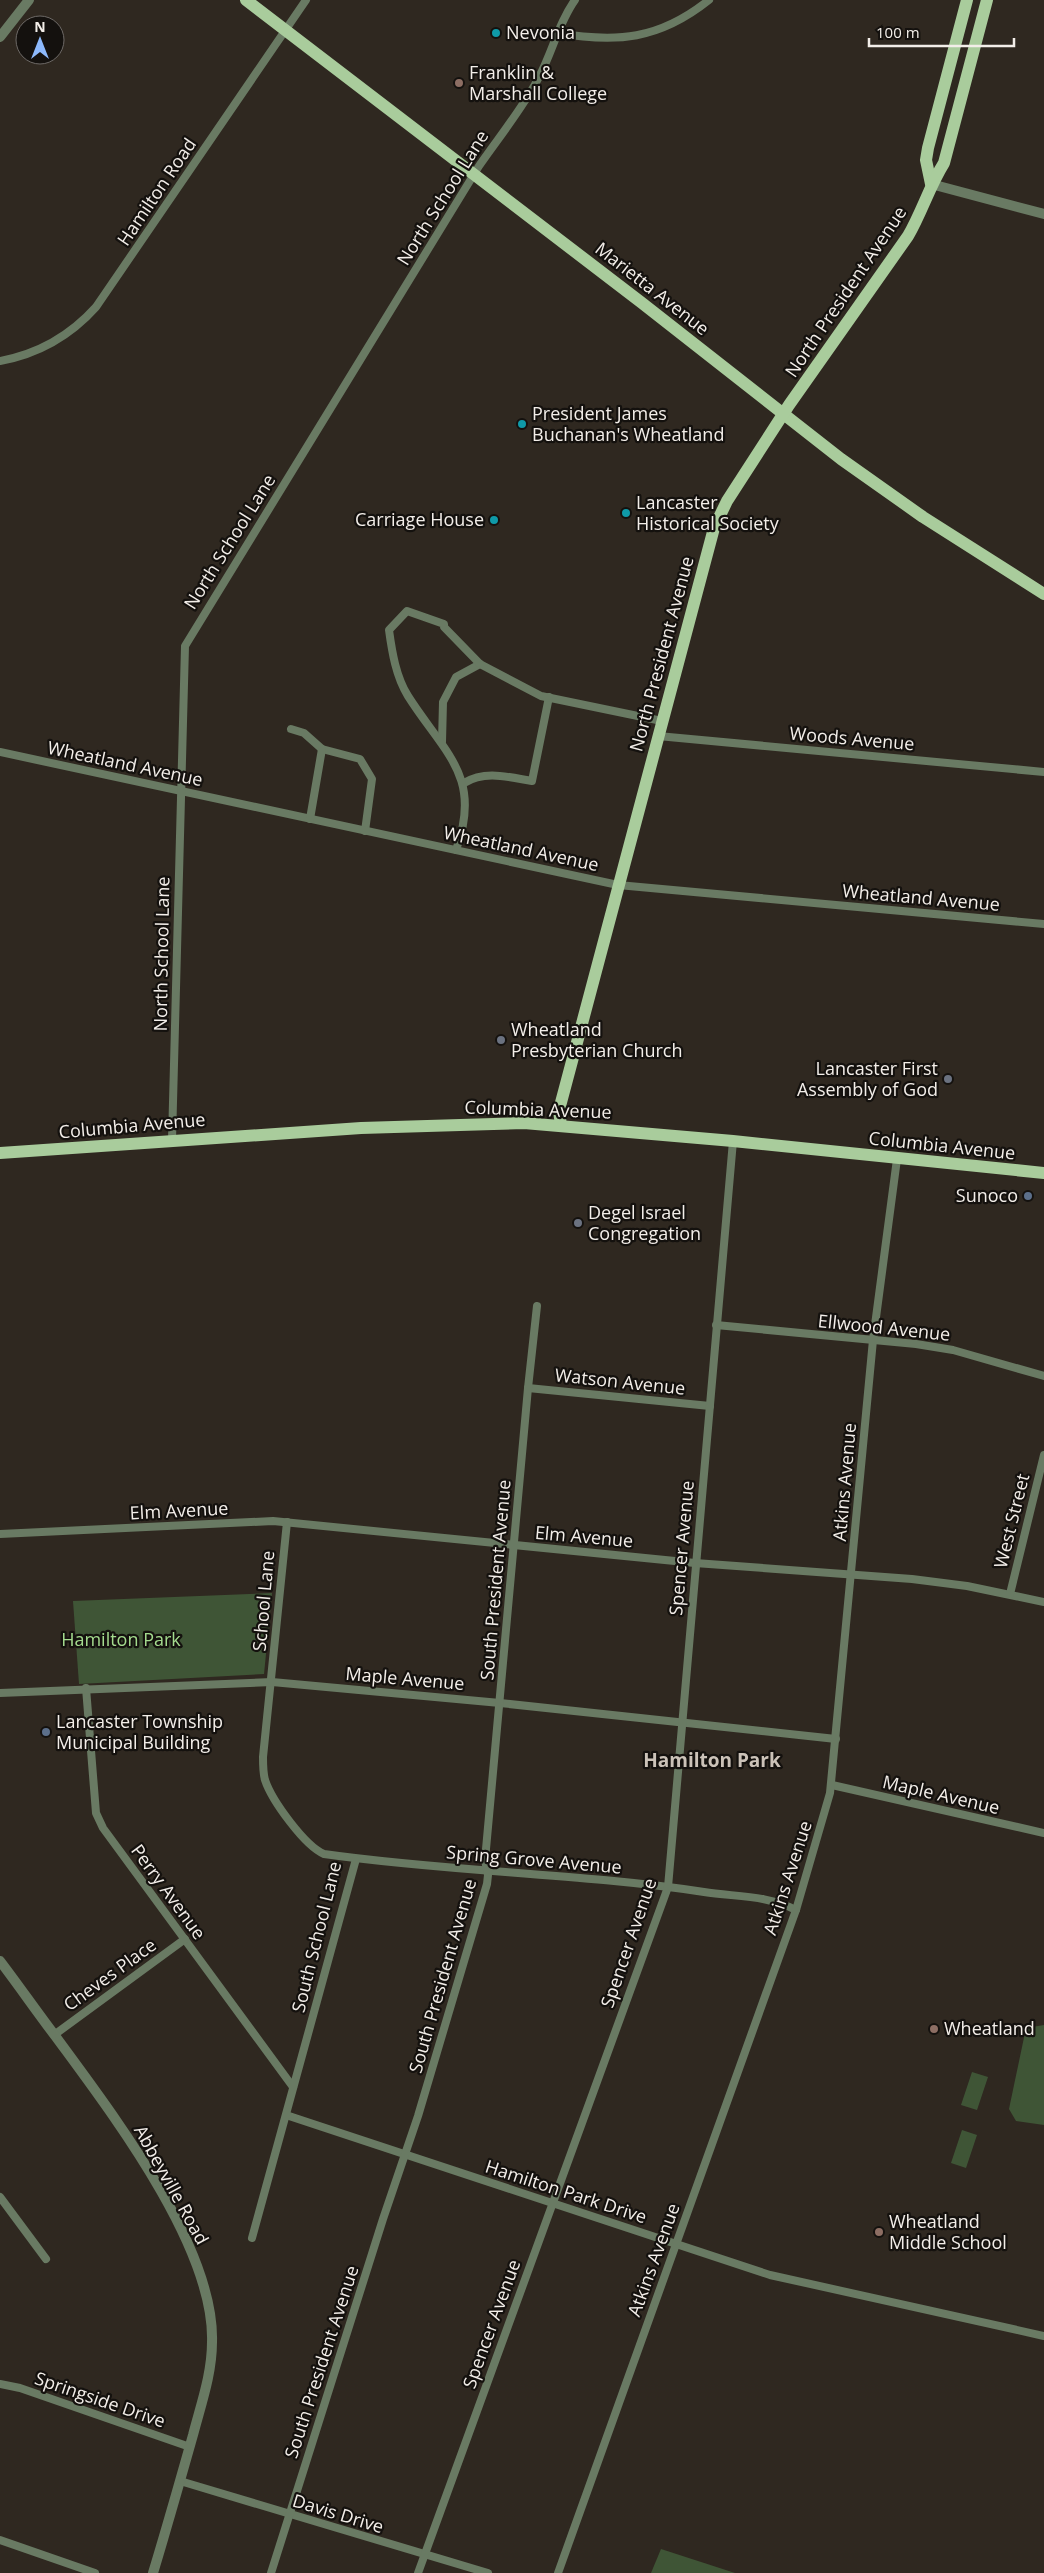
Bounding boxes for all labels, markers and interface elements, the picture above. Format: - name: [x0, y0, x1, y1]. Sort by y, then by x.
- north arrow: [15, 15, 65, 65]
- scale bar: [869, 15, 1014, 47]
- text: N: [34, 17, 46, 36]
- place label: Nevonia: [506, 20, 575, 44]
- text: 100 m: [876, 22, 920, 42]
- marker: Nevonia: [490, 27, 502, 39]
- place label: Franklin & Marshall College: [469, 60, 607, 105]
- marker: Franklin & Marshall College: [453, 77, 465, 89]
- street label: North School Lane: [391, 125, 493, 269]
- street label: Hamilton Road: [111, 133, 201, 250]
- street label: North President Avenue: [779, 201, 911, 382]
- street label: Marietta Avenue: [591, 236, 715, 340]
- place label: President James Buchanan's Wheatland: [532, 401, 724, 446]
- marker: President James Buchanan's Wheatland: [516, 418, 528, 430]
- street label: North School Lane: [178, 469, 280, 613]
- place label: Lancaster Historical Society: [636, 490, 780, 535]
- place label: Carriage House: [355, 507, 484, 531]
- marker: Lancaster Historical Society: [620, 507, 632, 519]
- marker: Carriage House: [488, 514, 500, 526]
- street label: North President Avenue: [623, 553, 699, 754]
- street label: Woods Avenue: [789, 721, 916, 755]
- street label: Wheatland Avenue: [45, 735, 205, 791]
- street label: Wheatland Avenue: [441, 820, 601, 876]
- street label: North School Lane: [148, 876, 174, 1032]
- street label: Wheatland Avenue: [841, 878, 1001, 916]
- place label: Wheatland Presbyterian Church: [511, 1017, 682, 1062]
- marker: Wheatland Presbyterian Church: [495, 1034, 507, 1046]
- place label: Lancaster First Assembly of God: [797, 1056, 938, 1101]
- marker: Lancaster First Assembly of God: [942, 1073, 954, 1085]
- street label: Columbia Avenue: [464, 1094, 612, 1124]
- street label: Columbia Avenue: [57, 1107, 206, 1143]
- street label: Columbia Avenue: [868, 1125, 1017, 1165]
- place label: Sunoco: [956, 1183, 1018, 1207]
- marker: Sunoco: [1022, 1190, 1034, 1202]
- place label: Degel Israel Congregation: [588, 1200, 701, 1245]
- marker: Degel Israel Congregation: [572, 1217, 584, 1229]
- street label: Ellwood Avenue: [817, 1308, 952, 1346]
- street label: Watson Avenue: [554, 1362, 686, 1400]
- street label: Atkins Avenue: [827, 1422, 861, 1542]
- street label: West Street: [988, 1471, 1034, 1571]
- street label: South President Avenue: [474, 1479, 516, 1681]
- street label: Spencer Avenue: [663, 1479, 699, 1616]
- street label: Elm Avenue: [129, 1495, 229, 1525]
- street label: Elm Avenue: [534, 1520, 634, 1552]
- street label: School Lane: [247, 1550, 279, 1652]
- park label: Hamilton Park: [61, 1627, 181, 1651]
- street label: Maple Avenue: [345, 1661, 466, 1695]
- place label: Lancaster Township Municipal Building: [56, 1709, 223, 1754]
- marker: Lancaster Township Municipal Building: [40, 1726, 52, 1738]
- district label: Hamilton Park: [643, 1747, 781, 1773]
- street label: Maple Avenue: [880, 1769, 1002, 1819]
- street label: Atkins Avenue: [757, 1818, 817, 1938]
- street label: Perry Avenue: [126, 1839, 211, 1944]
- street label: Spring Grove Avenue: [445, 1839, 623, 1879]
- street label: South School Lane: [286, 1859, 346, 2015]
- street label: Spencer Avenue: [595, 1875, 661, 2011]
- street label: South President Avenue: [403, 1876, 481, 2076]
- street label: Cheves Place: [58, 1932, 161, 2016]
- place label: Wheatland: [944, 2016, 1035, 2040]
- marker: Wheatland: [928, 2023, 940, 2035]
- street label: Abbeyville Road: [129, 2121, 215, 2248]
- street label: Hamilton Park Drive: [483, 2154, 650, 2228]
- street label: Atkins Avenue: [621, 2200, 685, 2320]
- place label: Wheatland Middle School: [889, 2209, 1007, 2254]
- marker: Wheatland Middle School: [873, 2226, 885, 2238]
- street label: Spencer Avenue: [457, 2256, 526, 2391]
- street label: South President Avenue: [279, 2262, 364, 2461]
- street label: Springside Drive: [32, 2365, 169, 2433]
- street label: Davis Drive: [290, 2488, 387, 2538]

